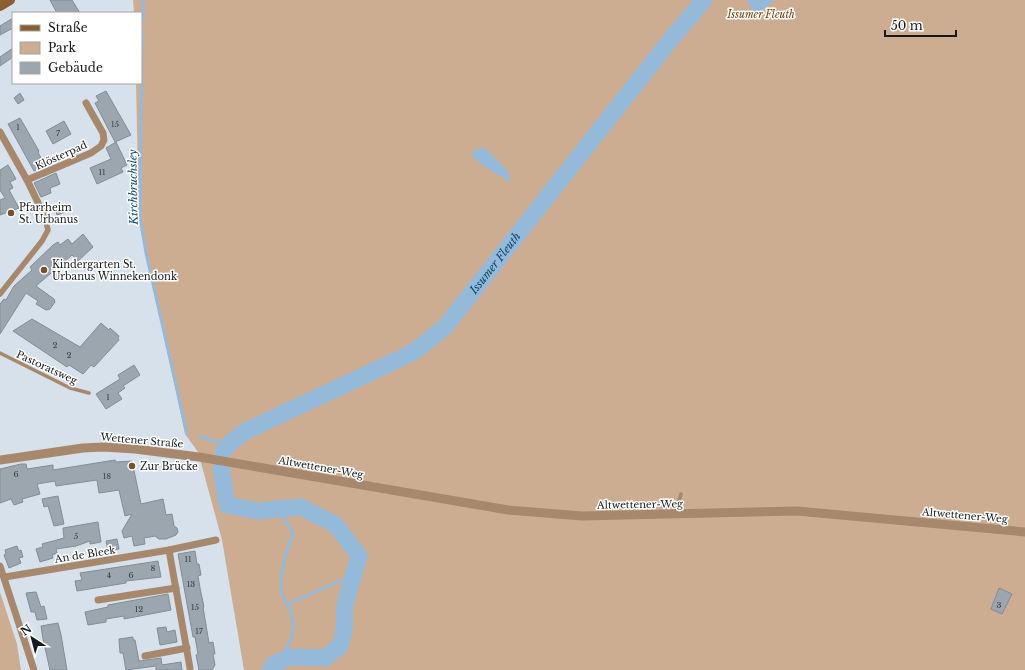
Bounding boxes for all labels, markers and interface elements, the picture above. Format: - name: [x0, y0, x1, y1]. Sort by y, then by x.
- park label: Issumer Fleuth: [726, 8, 795, 21]
- legend: [12, 12, 142, 84]
- scale bar: [885, 12, 956, 38]
- text: 50 m: [891, 18, 923, 33]
- text: Straße: [48, 20, 88, 35]
- text: Park: [48, 40, 76, 55]
- text: Gebäude: [48, 60, 103, 75]
- house number: 15: [111, 119, 120, 129]
- house number: 1: [16, 122, 20, 132]
- house number: 7: [56, 128, 61, 138]
- street label: Klösterpad: [33, 138, 89, 173]
- water label: Kirchbruchsley: [125, 149, 141, 226]
- house number: 11: [98, 167, 106, 177]
- place label: Pfarrheim St. Urbanus: [19, 201, 78, 226]
- marker: Pfarrheim St. Urbanus: [6, 208, 16, 218]
- water label: Issumer Fleuth: [466, 230, 524, 298]
- place label: Kindergarten St. Urbanus Winnekendonk: [52, 258, 178, 283]
- marker: Kindergarten St. Urbanus Winnekendonk: [39, 265, 49, 275]
- house number: 2: [53, 340, 58, 350]
- street label: Pastoratsweg: [14, 348, 80, 388]
- house number: 2: [67, 350, 72, 360]
- house number: 1: [106, 392, 110, 402]
- street label: Wettener Straße: [99, 430, 184, 451]
- street label: Altwettener-Weg: [276, 453, 365, 482]
- place label: Zur Brücke: [140, 460, 198, 473]
- marker: Zur Brücke: [127, 461, 137, 471]
- house number: 6: [13, 469, 19, 479]
- house number: 18: [103, 471, 111, 481]
- street label: Altwettener-Weg: [596, 497, 684, 512]
- street label: Altwettener-Weg: [921, 505, 1009, 526]
- house number: 5: [74, 531, 79, 541]
- street label: An de Bleek: [53, 543, 117, 566]
- house number: 11: [184, 554, 192, 564]
- house number: 8: [151, 563, 156, 573]
- house number: 4: [107, 570, 112, 580]
- house number: 6: [128, 570, 134, 580]
- house number: 13: [187, 579, 195, 589]
- house number: 3: [997, 600, 1002, 610]
- house number: 15: [191, 602, 200, 612]
- house number: 12: [135, 604, 143, 614]
- north arrow: [12, 618, 52, 658]
- text: N: [18, 621, 35, 639]
- house number: 17: [195, 626, 204, 636]

